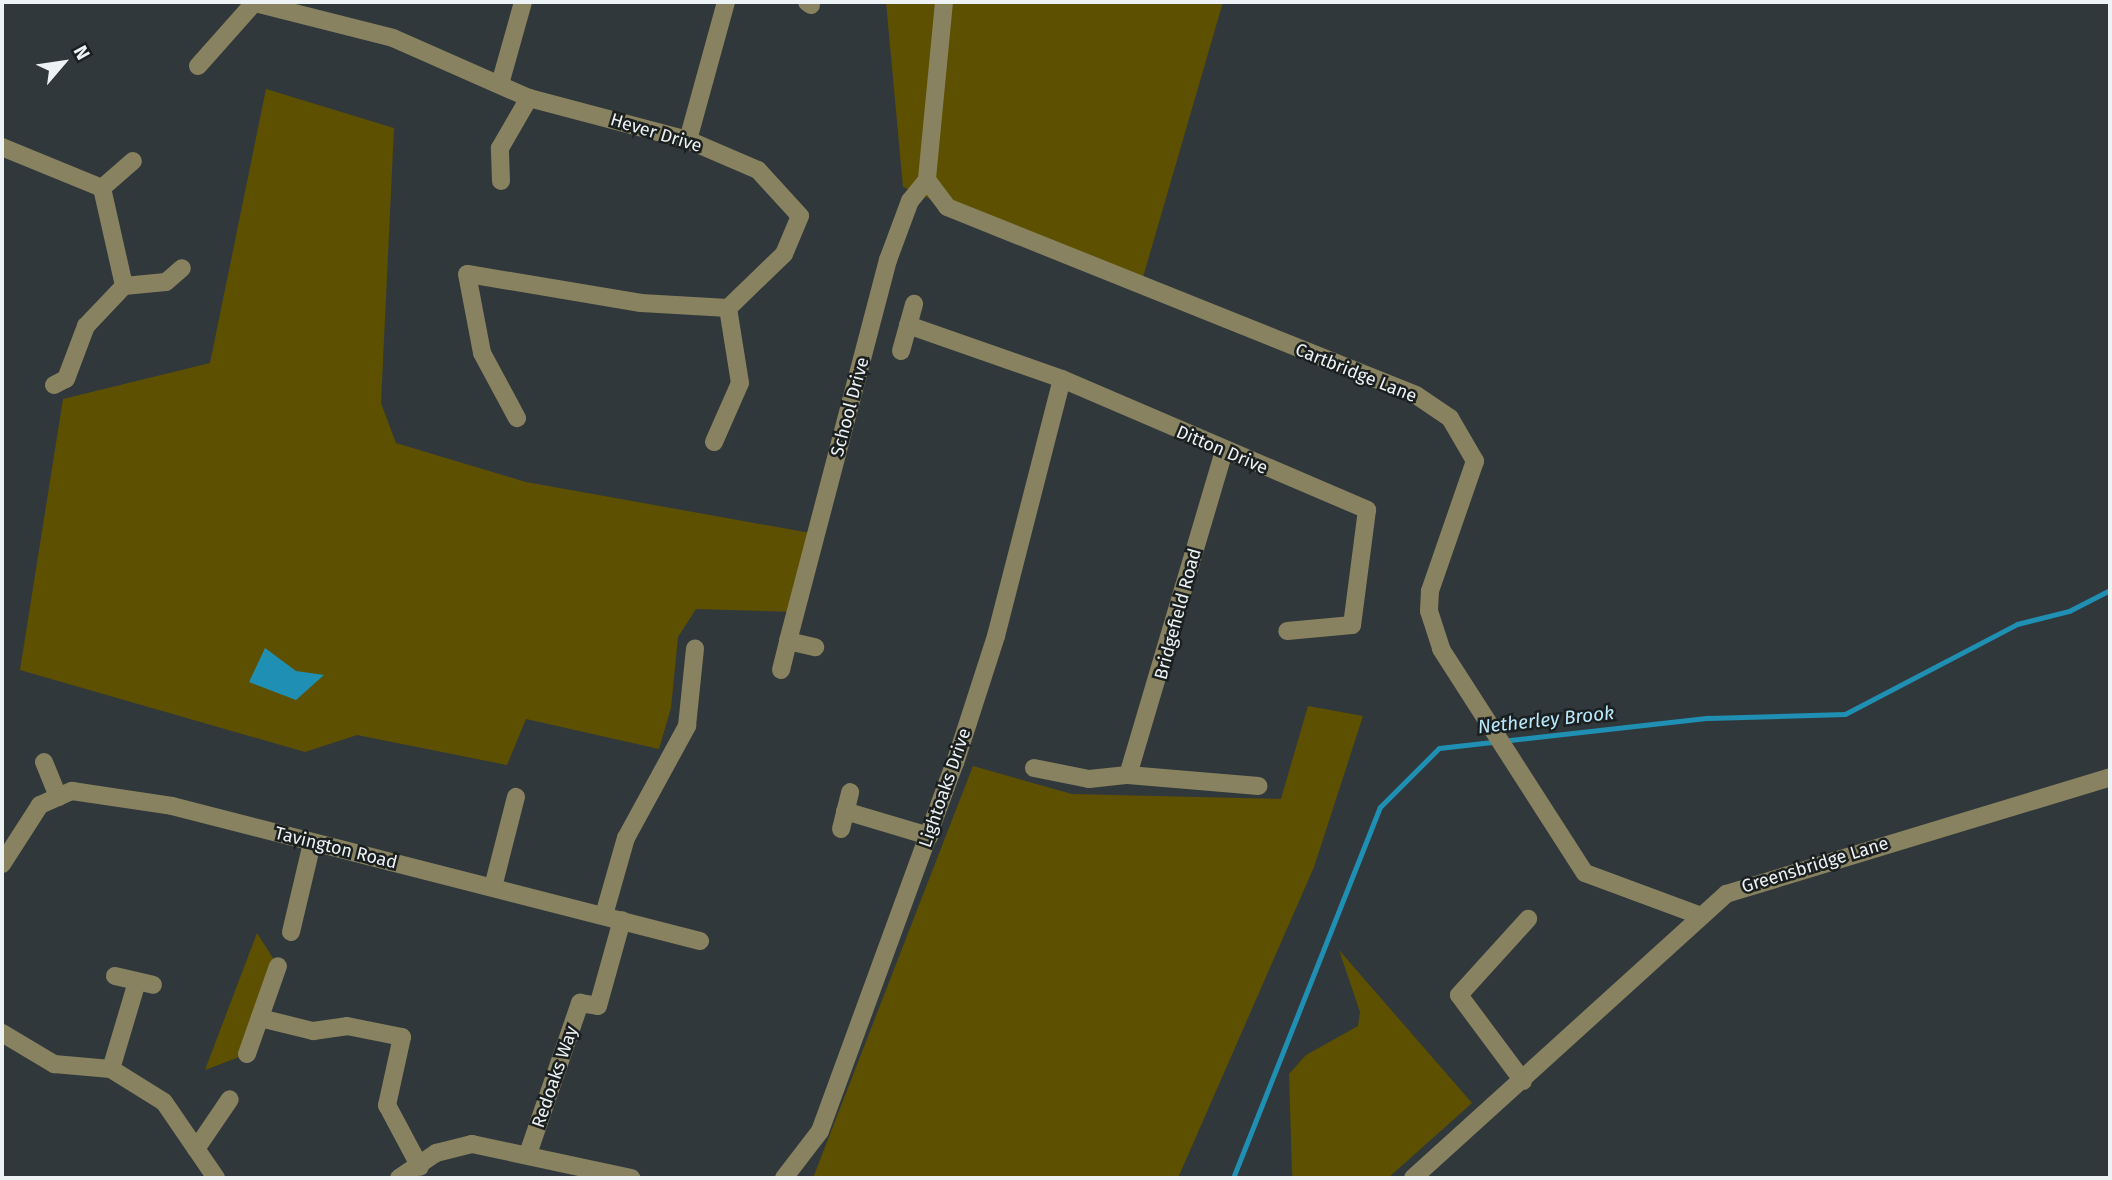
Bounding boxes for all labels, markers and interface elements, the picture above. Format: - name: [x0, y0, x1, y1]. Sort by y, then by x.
- north arrow: [28, 28, 98, 98]
- text: N: [69, 41, 95, 64]
- street label: Hever Drive: [608, 109, 704, 157]
- street label: Cartbridge Lane: [1292, 339, 1420, 407]
- street label: School Drive: [826, 355, 874, 459]
- street label: Ditton Drive: [1173, 421, 1271, 479]
- street label: Bridgefield Road: [1150, 546, 1206, 682]
- water label: Netherley Brook: [1477, 701, 1615, 739]
- street label: Lightoaks Drive: [914, 725, 976, 851]
- street label: Tavington Road: [273, 822, 399, 874]
- street label: Greensbridge Lane: [1739, 832, 1891, 898]
- street label: Redoaks Way: [527, 1023, 583, 1131]

